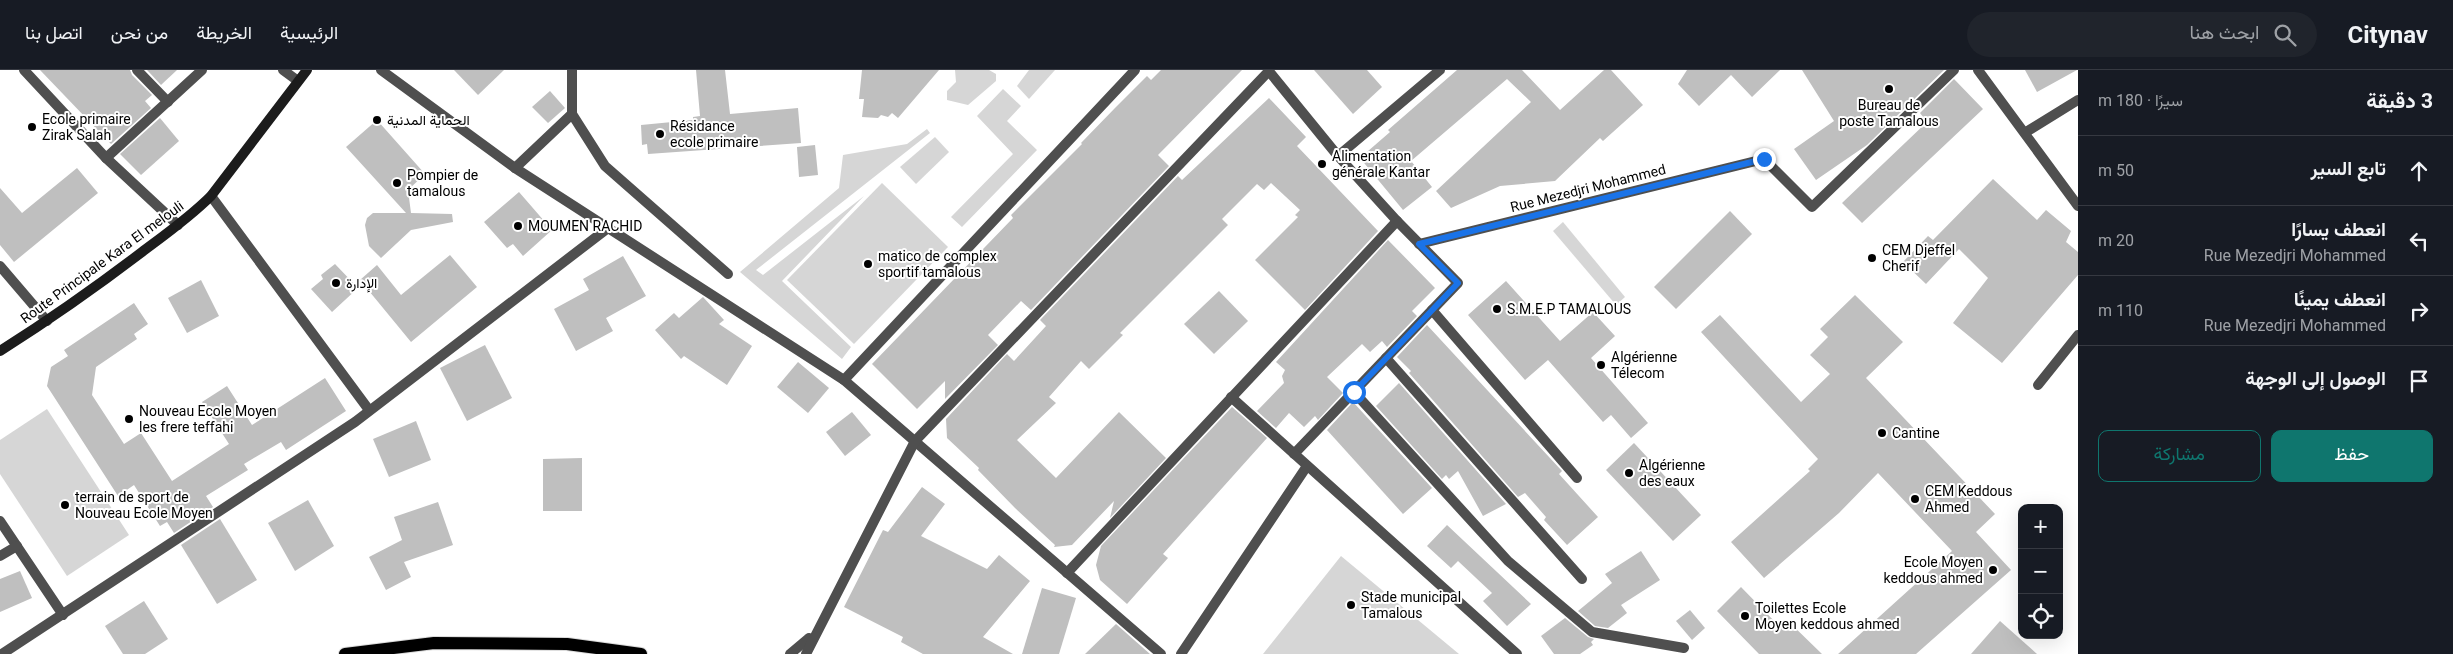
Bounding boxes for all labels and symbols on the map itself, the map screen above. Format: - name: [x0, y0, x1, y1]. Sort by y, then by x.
- marker: Bureau de poste Tamalous: [1883, 83, 1895, 95]
- place label: Bureau de poste Tamalous: [1839, 97, 1939, 129]
- place label: Ecole primaire Zirak Salah: [42, 111, 131, 143]
- place label: الحماية المدنية: [387, 112, 470, 128]
- marker: الحماية المدنية: [371, 114, 383, 126]
- place label: Résidance ecole primaire: [670, 118, 758, 150]
- marker: Ecole primaire Zirak Salah: [26, 121, 38, 133]
- marker: Résidance ecole primaire: [654, 128, 666, 140]
- place label: Alimentation générale Kantar: [1332, 148, 1430, 180]
- route end: [1753, 148, 1776, 171]
- marker: Alimentation générale Kantar: [1316, 158, 1328, 170]
- street label: Rue Mezedjri Mohammed: [1509, 161, 1667, 215]
- place label: Pompier de tamalous: [407, 167, 478, 199]
- marker: Pompier de tamalous: [391, 177, 403, 189]
- street label: Route Principale Kara El melouli: [17, 198, 187, 326]
- place label: MOUMEN RACHID: [528, 218, 642, 234]
- marker: MOUMEN RACHID: [512, 220, 524, 232]
- place label: CEM Djeffel Cherif: [1882, 242, 1955, 274]
- place label: matico de complex sportif tamalous: [878, 248, 997, 280]
- marker: CEM Djeffel Cherif: [1866, 252, 1878, 264]
- marker: matico de complex sportif tamalous: [862, 258, 874, 270]
- place label: الإدارة: [346, 275, 377, 293]
- marker: الإدارة: [330, 277, 342, 289]
- place label: S.M.E.P TAMALOUS: [1507, 301, 1631, 317]
- marker: S.M.E.P TAMALOUS: [1491, 303, 1503, 315]
- place label: Algérienne Télecom: [1611, 349, 1677, 381]
- marker: Algérienne Télecom: [1595, 359, 1607, 371]
- route start: [1343, 381, 1366, 404]
- place label: Nouveau Ecole Moyen les frere teffahi: [139, 403, 277, 435]
- marker: Nouveau Ecole Moyen les frere teffahi: [123, 413, 135, 425]
- place label: Cantine: [1892, 425, 1940, 441]
- marker: Cantine: [1876, 427, 1888, 439]
- place label: Algérienne des eaux: [1639, 457, 1705, 489]
- marker: Algérienne des eaux: [1623, 467, 1635, 479]
- place label: CEM Keddous Ahmed: [1925, 483, 2013, 515]
- place label: terrain de sport de Nouveau Ecole Moyen: [75, 489, 213, 521]
- marker: CEM Keddous Ahmed: [1909, 493, 1921, 505]
- marker: terrain de sport de Nouveau Ecole Moyen: [59, 499, 71, 511]
- place label: Ecole Moyen keddous ahmed: [1884, 554, 1983, 586]
- marker: Ecole Moyen keddous ahmed: [1987, 564, 1999, 576]
- place label: Stade municipal Tamalous: [1361, 589, 1461, 621]
- marker: Stade municipal Tamalous: [1345, 599, 1357, 611]
- place label: Toilettes Ecole Moyen keddous ahmed: [1755, 600, 1900, 632]
- marker: Toilettes Ecole Moyen keddous ahmed: [1739, 610, 1751, 622]

